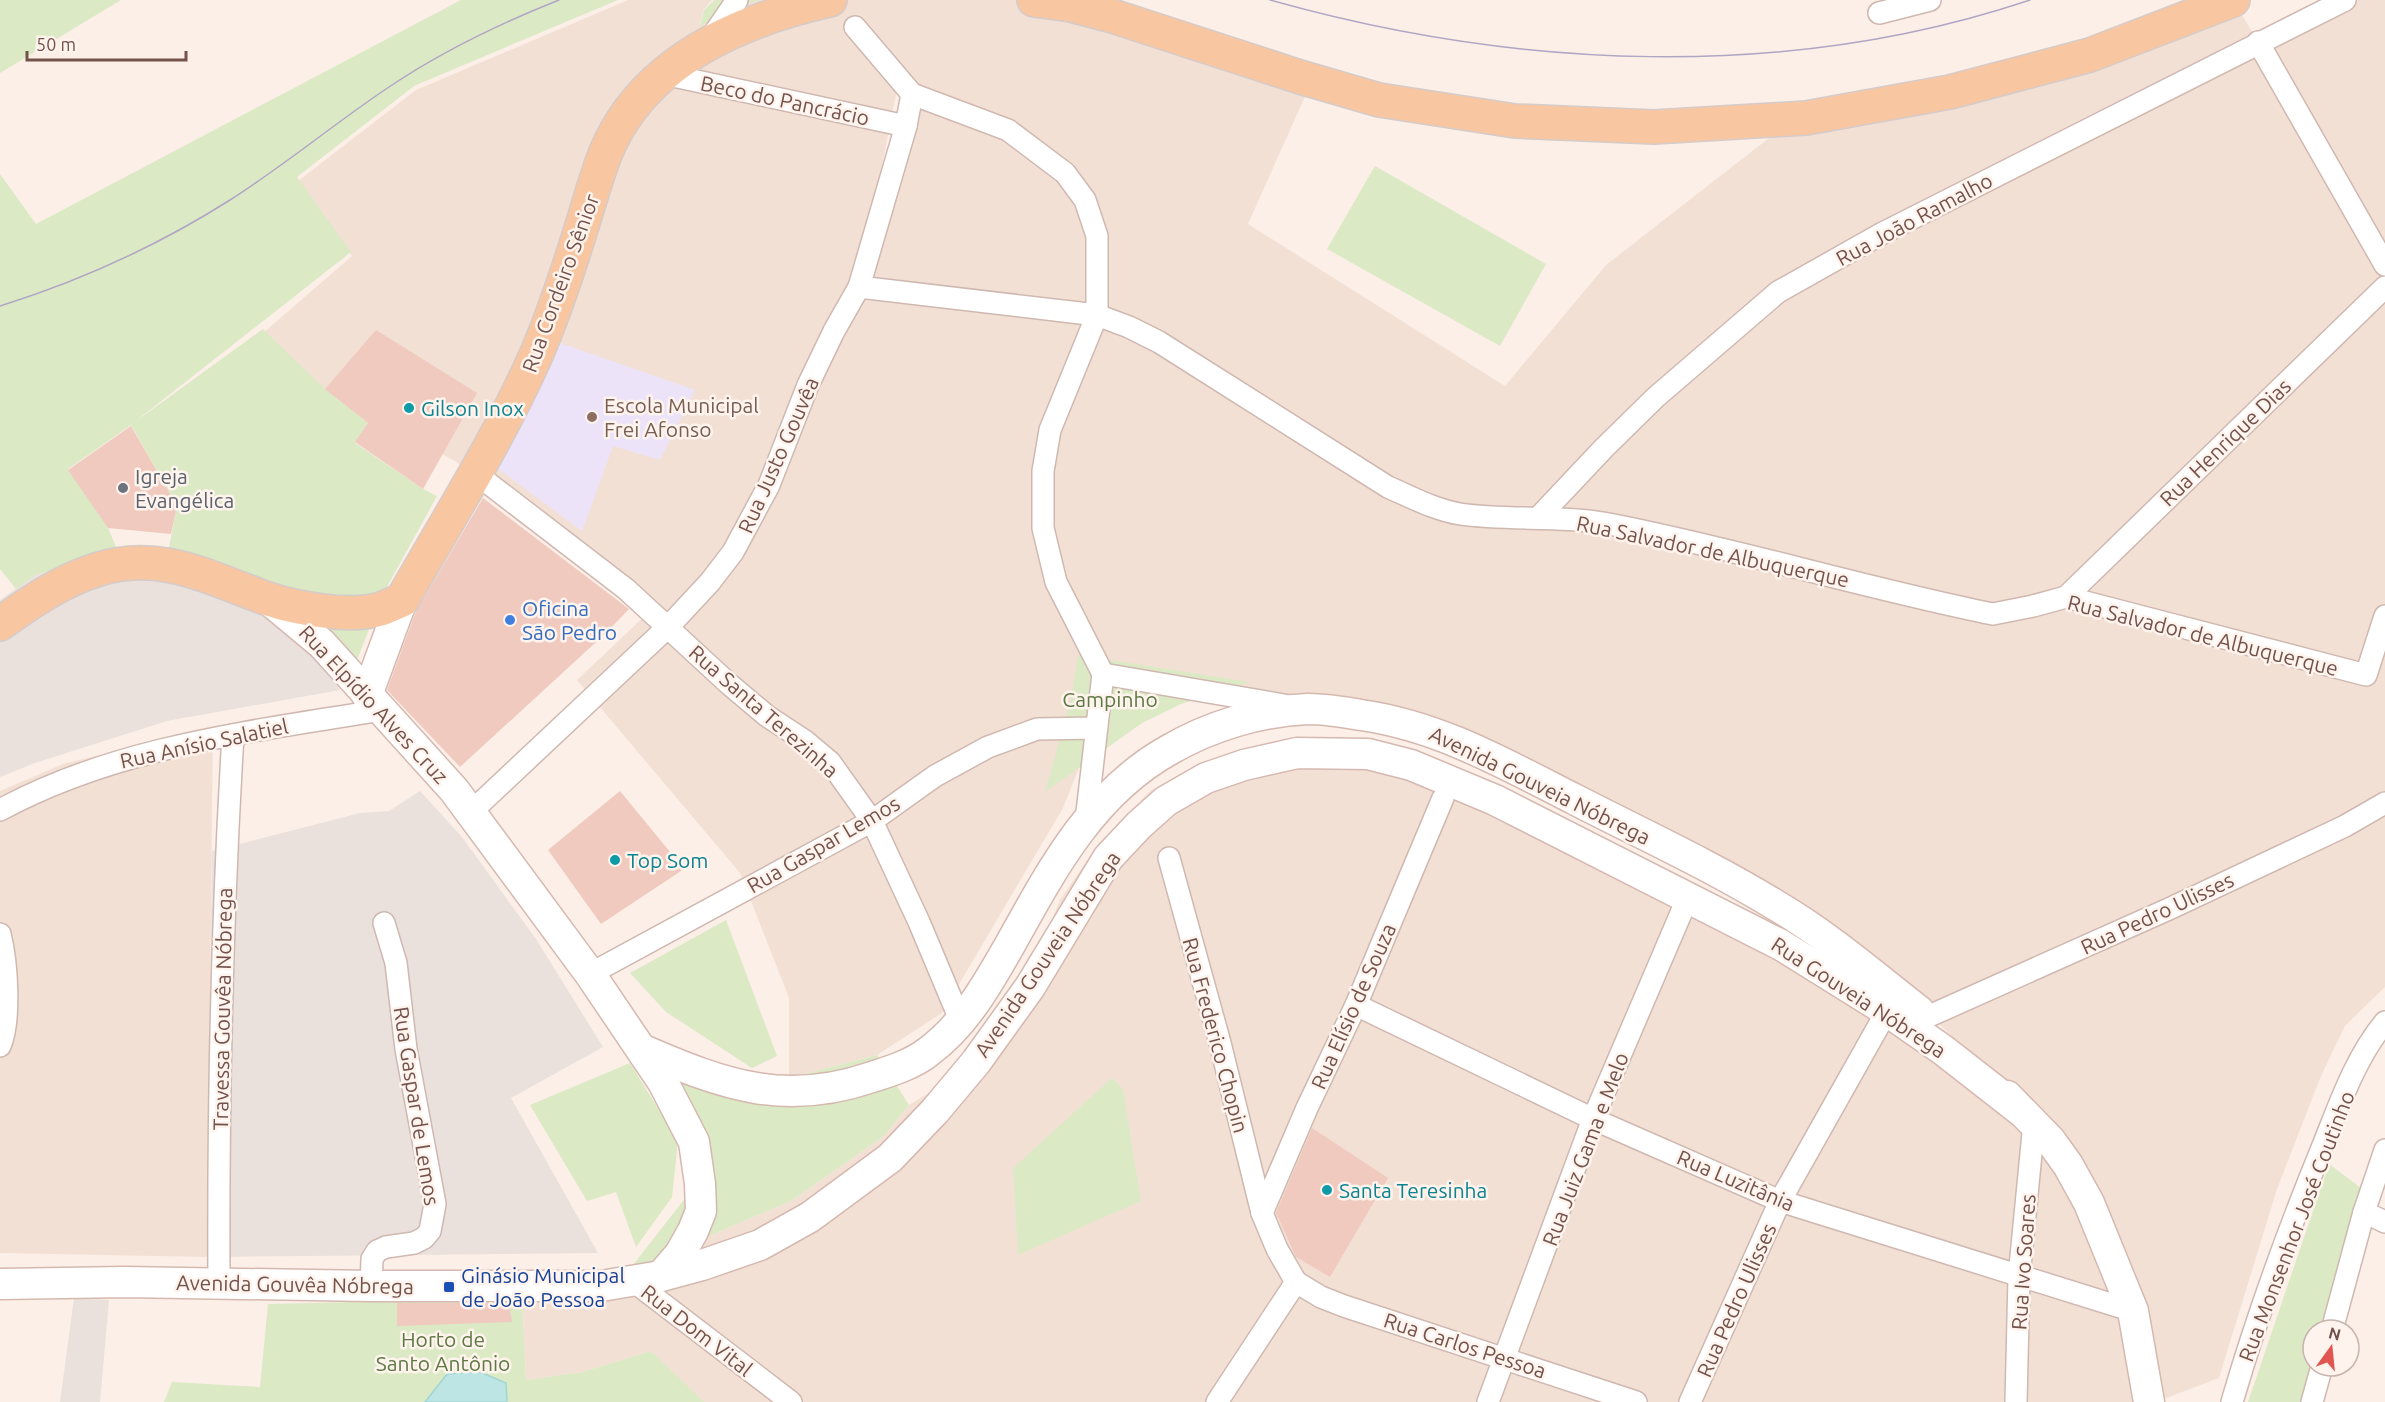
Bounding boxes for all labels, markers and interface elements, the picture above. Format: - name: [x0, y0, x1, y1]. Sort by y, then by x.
- scale bar: [27, 24, 186, 62]
- text: 50 m: [36, 34, 76, 54]
- street label: Beco do Pancrácio: [698, 70, 872, 130]
- street label: Rua João Ramalho: [1832, 168, 1996, 270]
- street label: Rua Cordeiro Sênior: [517, 191, 603, 375]
- street label: Rua Justo Gouvêa: [733, 373, 823, 537]
- street label: Rua Henrique Dias: [2155, 373, 2295, 511]
- place label: Escola Municipal Frei Afonso: [604, 393, 759, 441]
- place label: Gilson Inox: [421, 396, 524, 420]
- marker: Gilson Inox: [402, 401, 416, 415]
- marker: Escola Municipal Frei Afonso: [585, 410, 599, 424]
- place label: Igreja Evangélica: [135, 464, 234, 512]
- marker: Igreja Evangélica: [116, 481, 130, 495]
- street label: Rua Salvador de Albuquerque: [1574, 510, 1852, 592]
- street label: Rua Salvador de Albuquerque: [2065, 590, 2341, 680]
- place label: Oficina São Pedro: [522, 596, 617, 644]
- marker: Oficina São Pedro: [503, 613, 517, 627]
- street label: Rua Elpídio Alves Cruz: [295, 620, 453, 788]
- street label: Rua Santa Terezinha: [685, 640, 843, 782]
- park label: Campinho: [1062, 687, 1158, 711]
- street label: Rua Anísio Salatiel: [118, 713, 290, 773]
- street label: Avenida Gouveia Nóbrega: [1426, 721, 1654, 849]
- street label: Rua Gaspar Lemos: [742, 791, 904, 897]
- street label: Avenida Gouveia Nóbrega: [969, 847, 1125, 1061]
- place label: Top Som: [627, 848, 708, 872]
- marker: Top Som: [608, 853, 622, 867]
- street label: Rua Pedro Ulisses: [2077, 867, 2237, 959]
- street label: Travessa Gouvêa Nóbrega: [208, 887, 236, 1131]
- street label: Rua Elísio de Souza: [1306, 919, 1400, 1093]
- street label: Rua Gouveia Nóbrega: [1767, 932, 1951, 1062]
- street label: Rua Frederico Chopin: [1178, 935, 1254, 1135]
- street label: Rua Gaspar de Lemos: [389, 1005, 445, 1207]
- street label: Rua Juiz Gama e Melo: [1537, 1049, 1633, 1249]
- street label: Rua Monsenhor José Coutinho: [2233, 1087, 2359, 1365]
- street label: Rua Luzitânia: [1674, 1145, 1798, 1215]
- place label: Santa Teresinha: [1339, 1178, 1487, 1202]
- marker: Santa Teresinha: [1320, 1183, 1334, 1197]
- street label: Rua Ivo Soares: [2006, 1193, 2040, 1331]
- street label: Rua Pedro Ulisses: [1691, 1219, 1781, 1381]
- place label: Ginásio Municipal de João Pessoa: [461, 1263, 625, 1311]
- street label: Avenida Gouvêa Nóbrega: [176, 1270, 414, 1298]
- street label: Rua Dom Vital: [637, 1279, 757, 1381]
- marker: Ginásio Municipal de João Pessoa: [442, 1280, 456, 1294]
- street label: Rua Carlos Pessoa: [1381, 1307, 1549, 1383]
- north arrow: [2301, 1318, 2361, 1378]
- text: N: [2327, 1323, 2343, 1344]
- park label: Horto de Santo Antônio: [376, 1327, 510, 1375]

